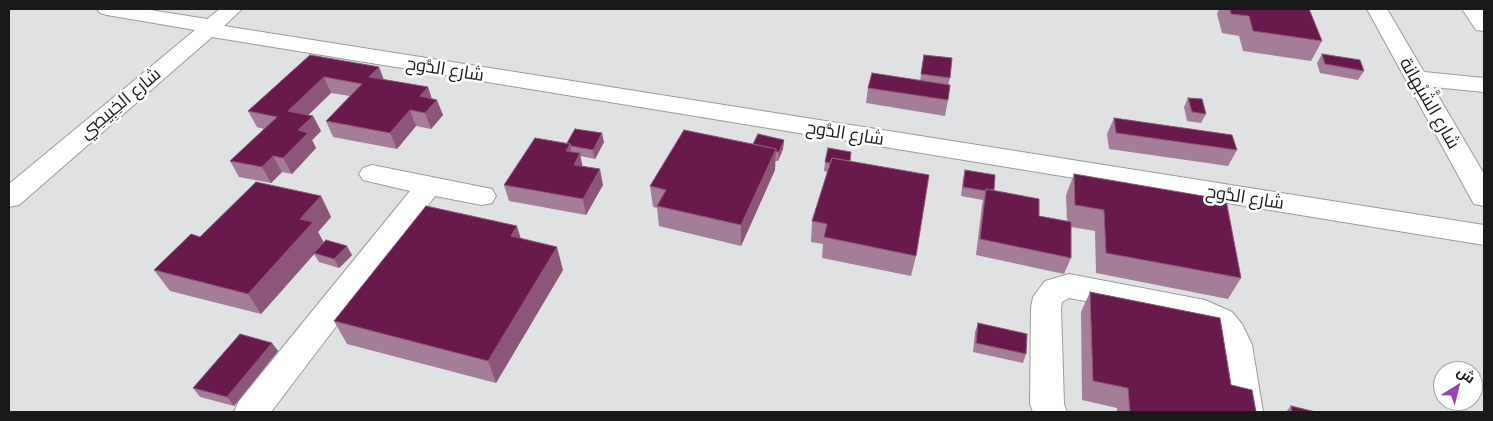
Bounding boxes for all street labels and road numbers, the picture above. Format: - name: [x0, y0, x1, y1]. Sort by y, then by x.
- street label: شارع الدُّوح: [405, 52, 485, 86]
- street label: شارع الشَّبْهانة: [1395, 54, 1465, 152]
- street label: شارع الخِبِيصِي: [75, 63, 165, 143]
- street label: شارع الدُّوح: [805, 116, 885, 150]
- street label: شارع الدُّوح: [1205, 180, 1285, 214]

